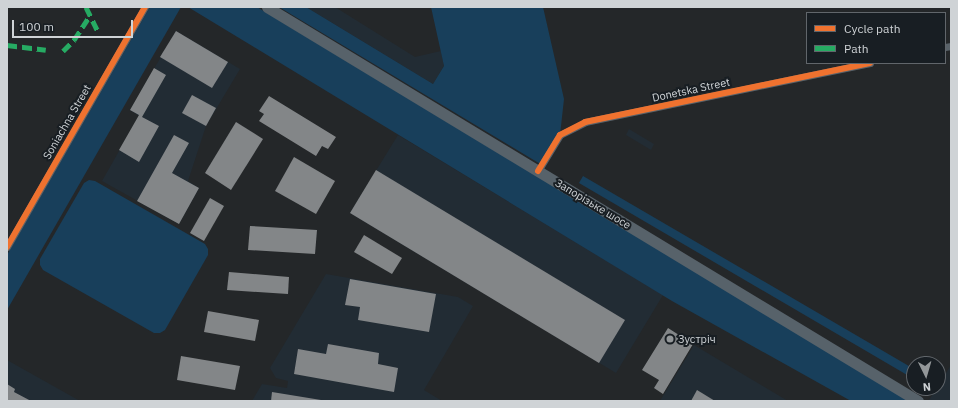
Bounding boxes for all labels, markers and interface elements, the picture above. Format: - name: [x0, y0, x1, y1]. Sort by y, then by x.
- scale bar: [14, 12, 135, 38]
- legend: [806, 12, 946, 64]
- text: 100 m: [19, 19, 54, 34]
- text: Cycle path: [844, 21, 901, 36]
- text: Path: [844, 41, 869, 56]
- street label: Donetska Street: [651, 75, 731, 105]
- street label: Soniachna Street: [40, 82, 94, 162]
- street label: Запорізьке шосе: [553, 176, 633, 232]
- place label: Зустріч: [678, 332, 716, 346]
- marker: Зустріч: [665, 334, 675, 344]
- north arrow: [906, 356, 946, 396]
- text: N: [922, 380, 932, 394]

